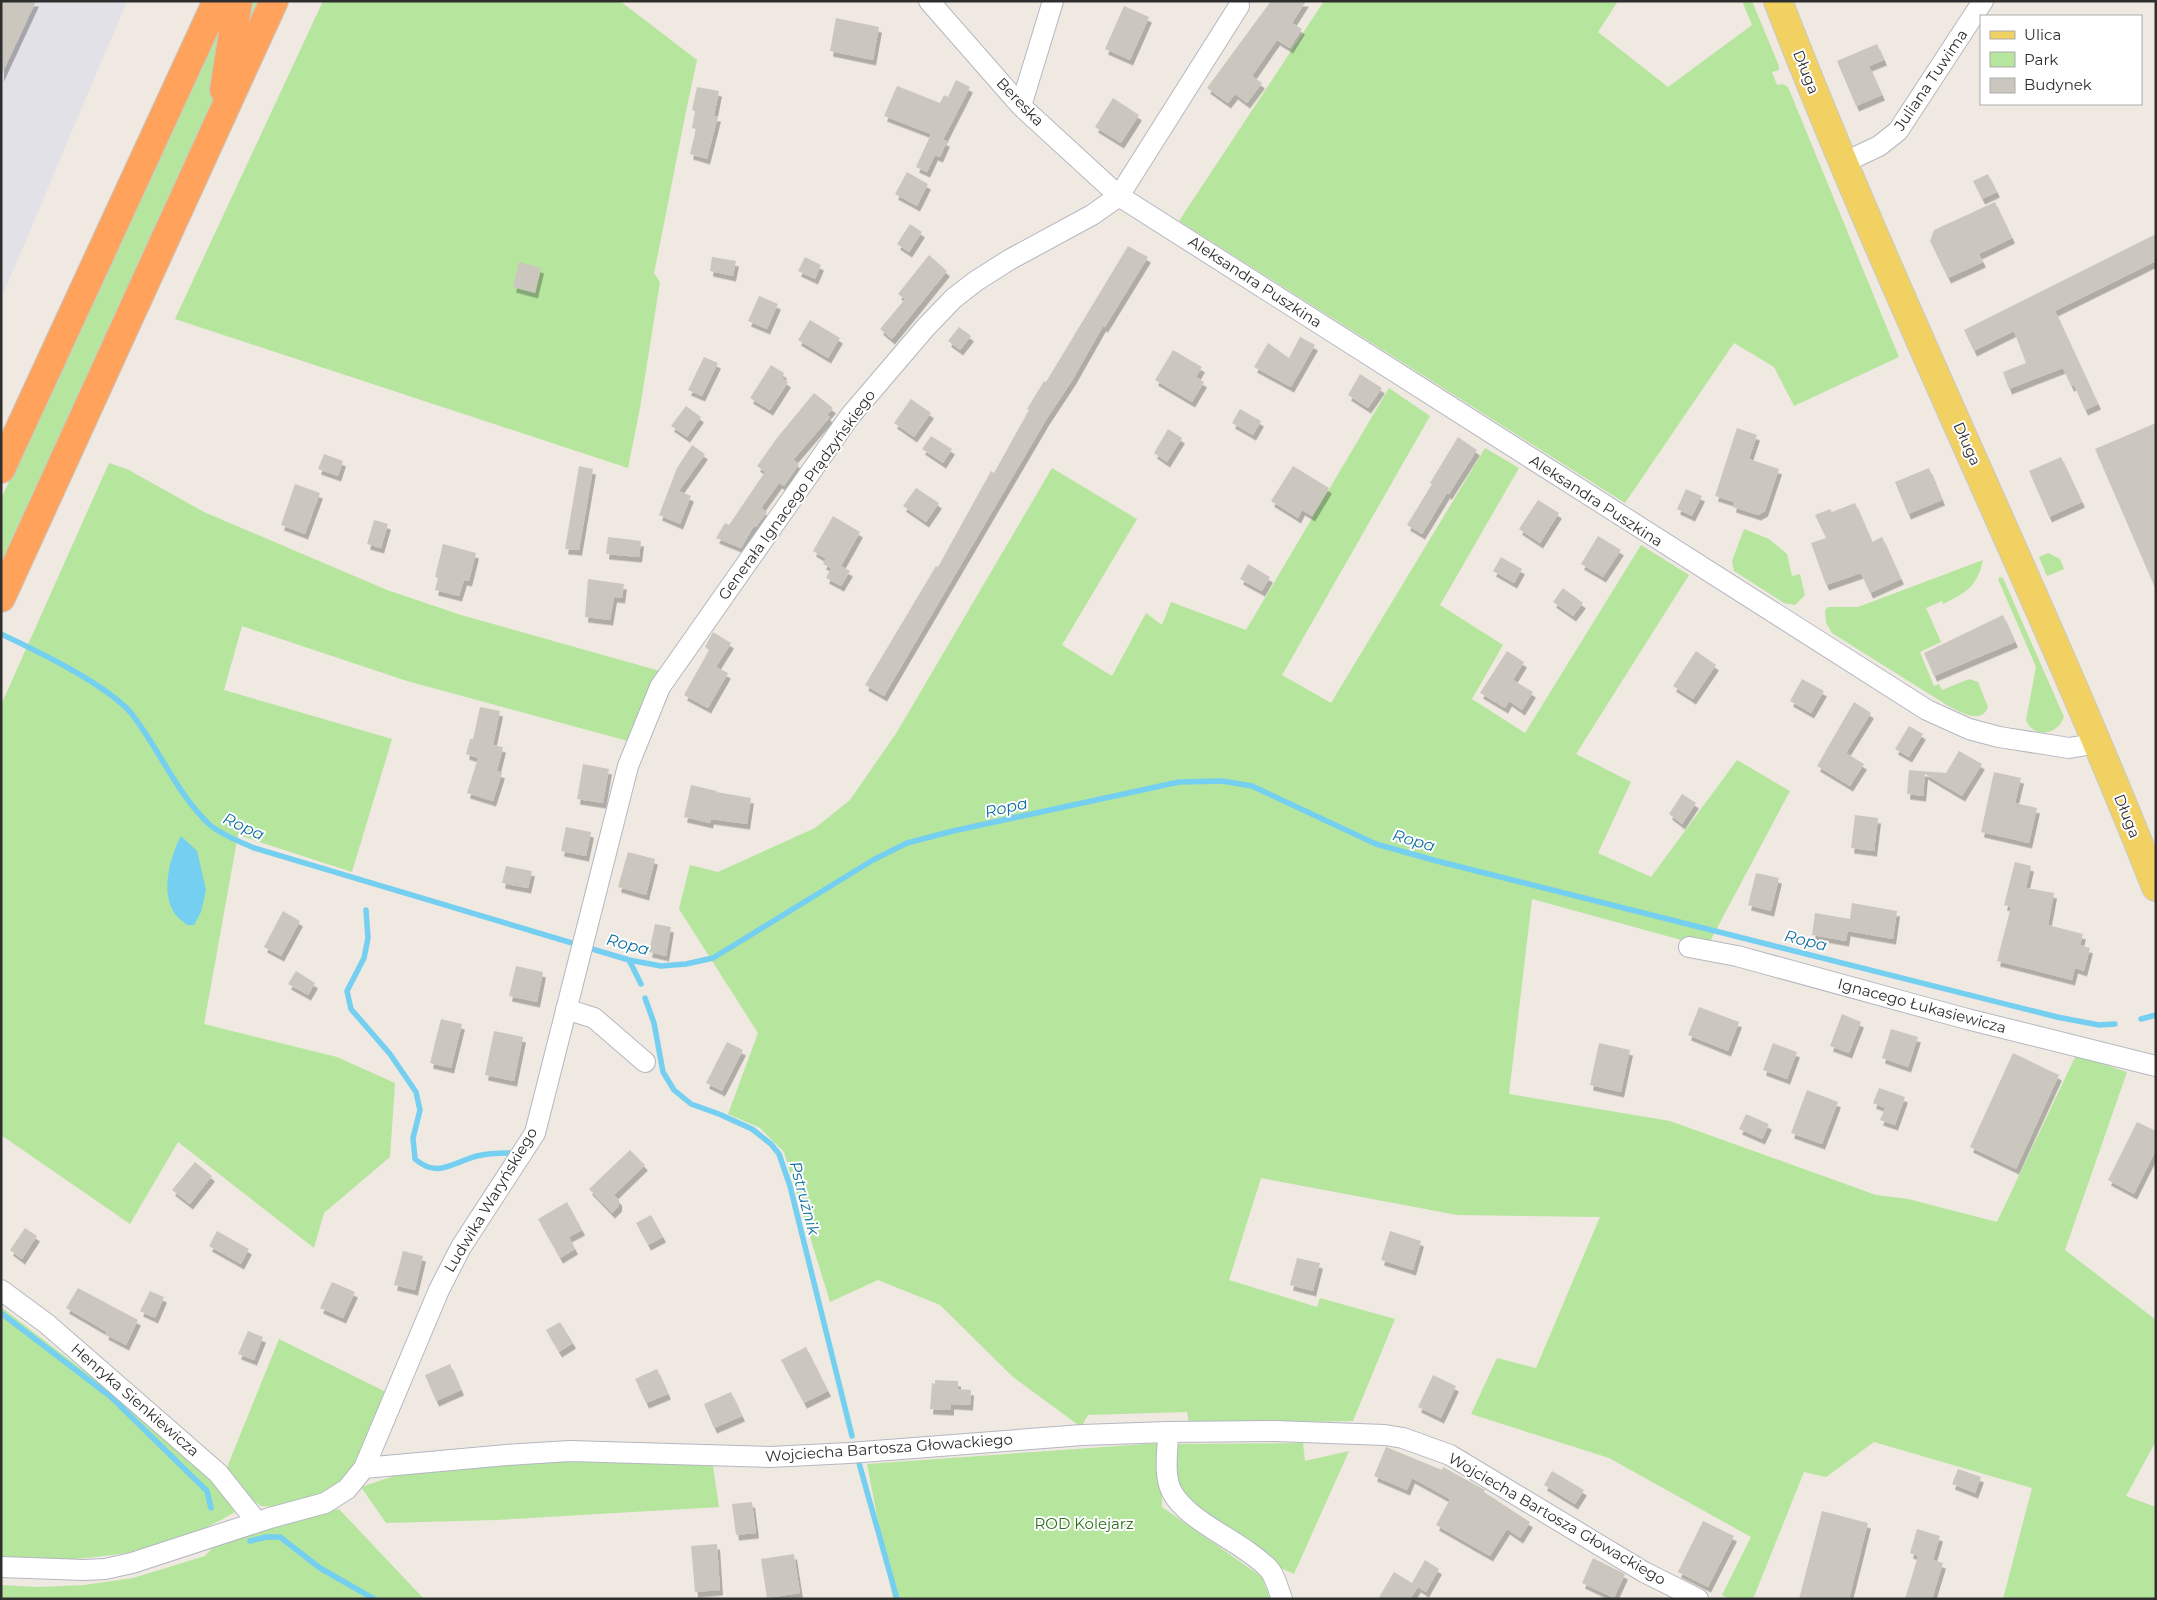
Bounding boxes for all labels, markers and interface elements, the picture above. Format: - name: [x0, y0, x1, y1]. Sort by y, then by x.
- legend: [1980, 15, 2142, 105]
- text: Ulica: [2024, 25, 2061, 44]
- street label: Juliana Tuwima: [1889, 26, 1971, 135]
- street label: Długa: [1789, 47, 1824, 97]
- text: Park: [2024, 50, 2058, 69]
- street label: Bereska: [993, 73, 1048, 130]
- text: Budynek: [2024, 75, 2092, 94]
- street label: Aleksandra Puszkina: [1185, 231, 1325, 332]
- street label: Generała Ignacego Prądzyńskiego: [714, 386, 879, 604]
- street label: Długa: [1949, 419, 1985, 469]
- street label: Aleksandra Puszkina: [1526, 450, 1666, 551]
- street label: Długa: [2110, 791, 2145, 841]
- water label: Ropa: [983, 793, 1029, 822]
- water label: Ropa: [220, 809, 268, 844]
- water label: Ropa: [1390, 825, 1437, 856]
- water label: Ropa: [1783, 926, 1829, 955]
- water label: Ropa: [605, 930, 651, 959]
- street label: Ignacego Łukasiewicza: [1836, 974, 2008, 1037]
- street label: Ludwika Waryńskiego: [440, 1124, 541, 1276]
- water label: Pstrużnik: [786, 1159, 824, 1239]
- street label: Henryka Sienkiewicza: [67, 1339, 203, 1460]
- street label: Wojciecha Bartosza Głowackiego: [765, 1429, 1013, 1466]
- street label: Wojciecha Bartosza Głowackiego: [1445, 1448, 1669, 1589]
- park label: ROD Kolejarz: [1034, 1514, 1134, 1533]

